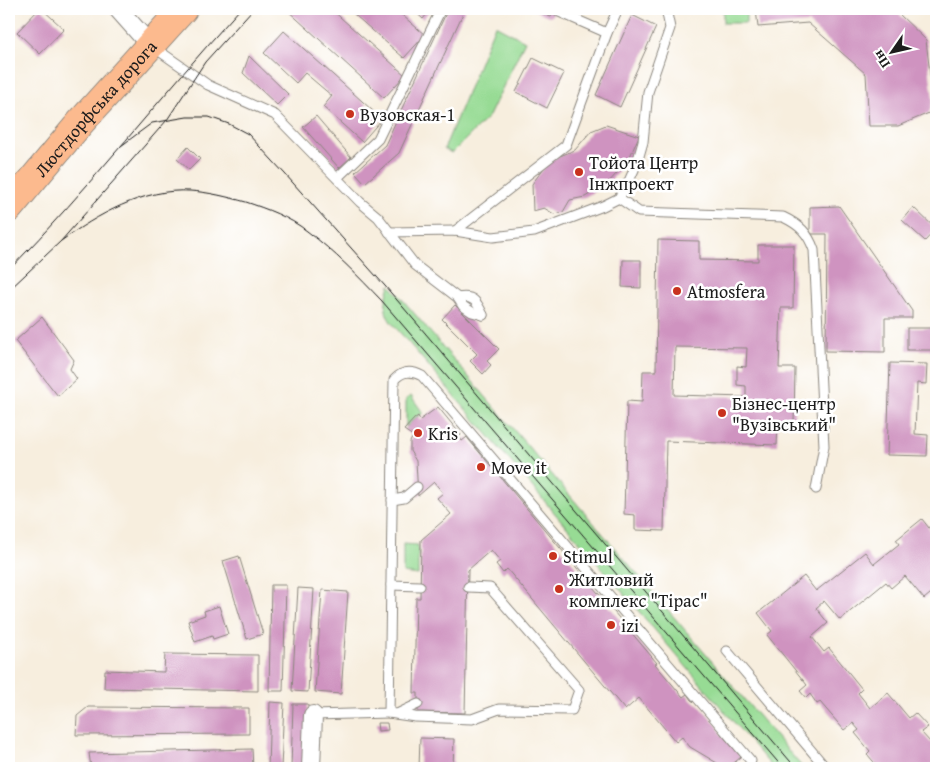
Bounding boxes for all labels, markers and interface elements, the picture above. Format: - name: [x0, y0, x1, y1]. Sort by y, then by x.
- north arrow: [868, 28, 918, 78]
- street label: Люстдорфська дорога: [27, 33, 163, 182]
- text: Пн: [868, 46, 895, 72]
- place label: Вузовская-1: [360, 101, 455, 128]
- marker: Вузовская-1: [344, 108, 356, 120]
- place label: Тойота Центр Інжпроект: [589, 149, 699, 197]
- marker: Тойота Центр Інжпроект: [573, 166, 585, 178]
- place label: Atmosfera: [687, 278, 766, 305]
- marker: Atmosfera: [671, 285, 683, 297]
- place label: Бізнес-центр "Вузівський": [732, 390, 836, 438]
- marker: Бізнес-центр "Вузівський": [716, 407, 728, 419]
- place label: Kris: [428, 420, 458, 447]
- marker: Kris: [412, 427, 424, 439]
- place label: Move it: [491, 454, 548, 481]
- marker: Move it: [475, 461, 487, 473]
- place label: Stimul: [563, 543, 613, 570]
- marker: Stimul: [547, 550, 559, 562]
- place label: Житловий комплекс "Тірас": [568, 566, 708, 614]
- marker: Житловий комплекс "Тірас": [553, 583, 565, 595]
- place label: izi: [621, 612, 639, 639]
- marker: izi: [605, 619, 617, 631]

